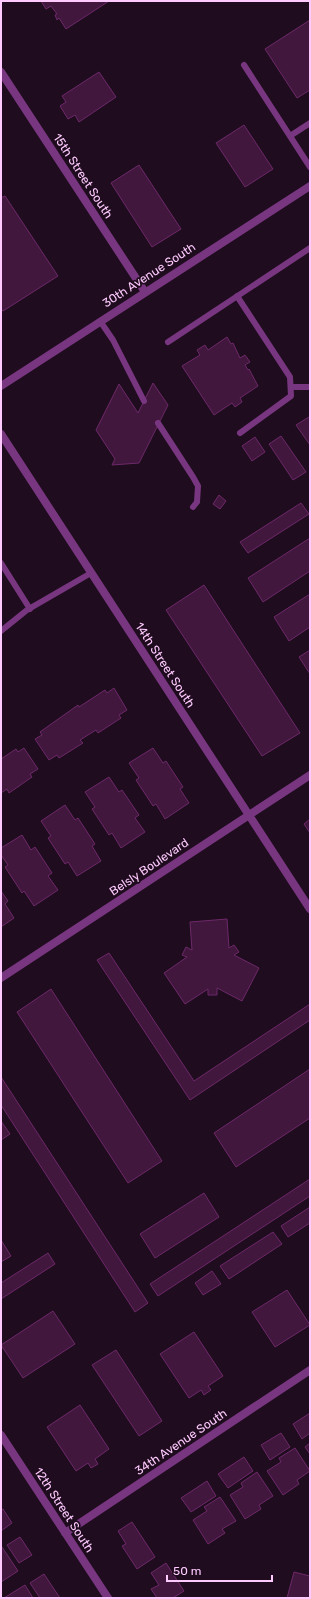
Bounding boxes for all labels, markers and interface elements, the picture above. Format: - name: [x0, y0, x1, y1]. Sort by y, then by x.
- street label: 15th Street South: [50, 131, 116, 221]
- street label: 30th Avenue South: [100, 240, 198, 310]
- street label: 14th Street South: [132, 620, 198, 710]
- street label: Belsly Boulevard: [107, 835, 191, 899]
- street label: 34th Avenue South: [132, 1406, 230, 1478]
- street label: 12th Street South: [31, 1465, 97, 1555]
- scale bar: [167, 1557, 272, 1583]
- text: 50 m: [173, 1564, 201, 1578]

